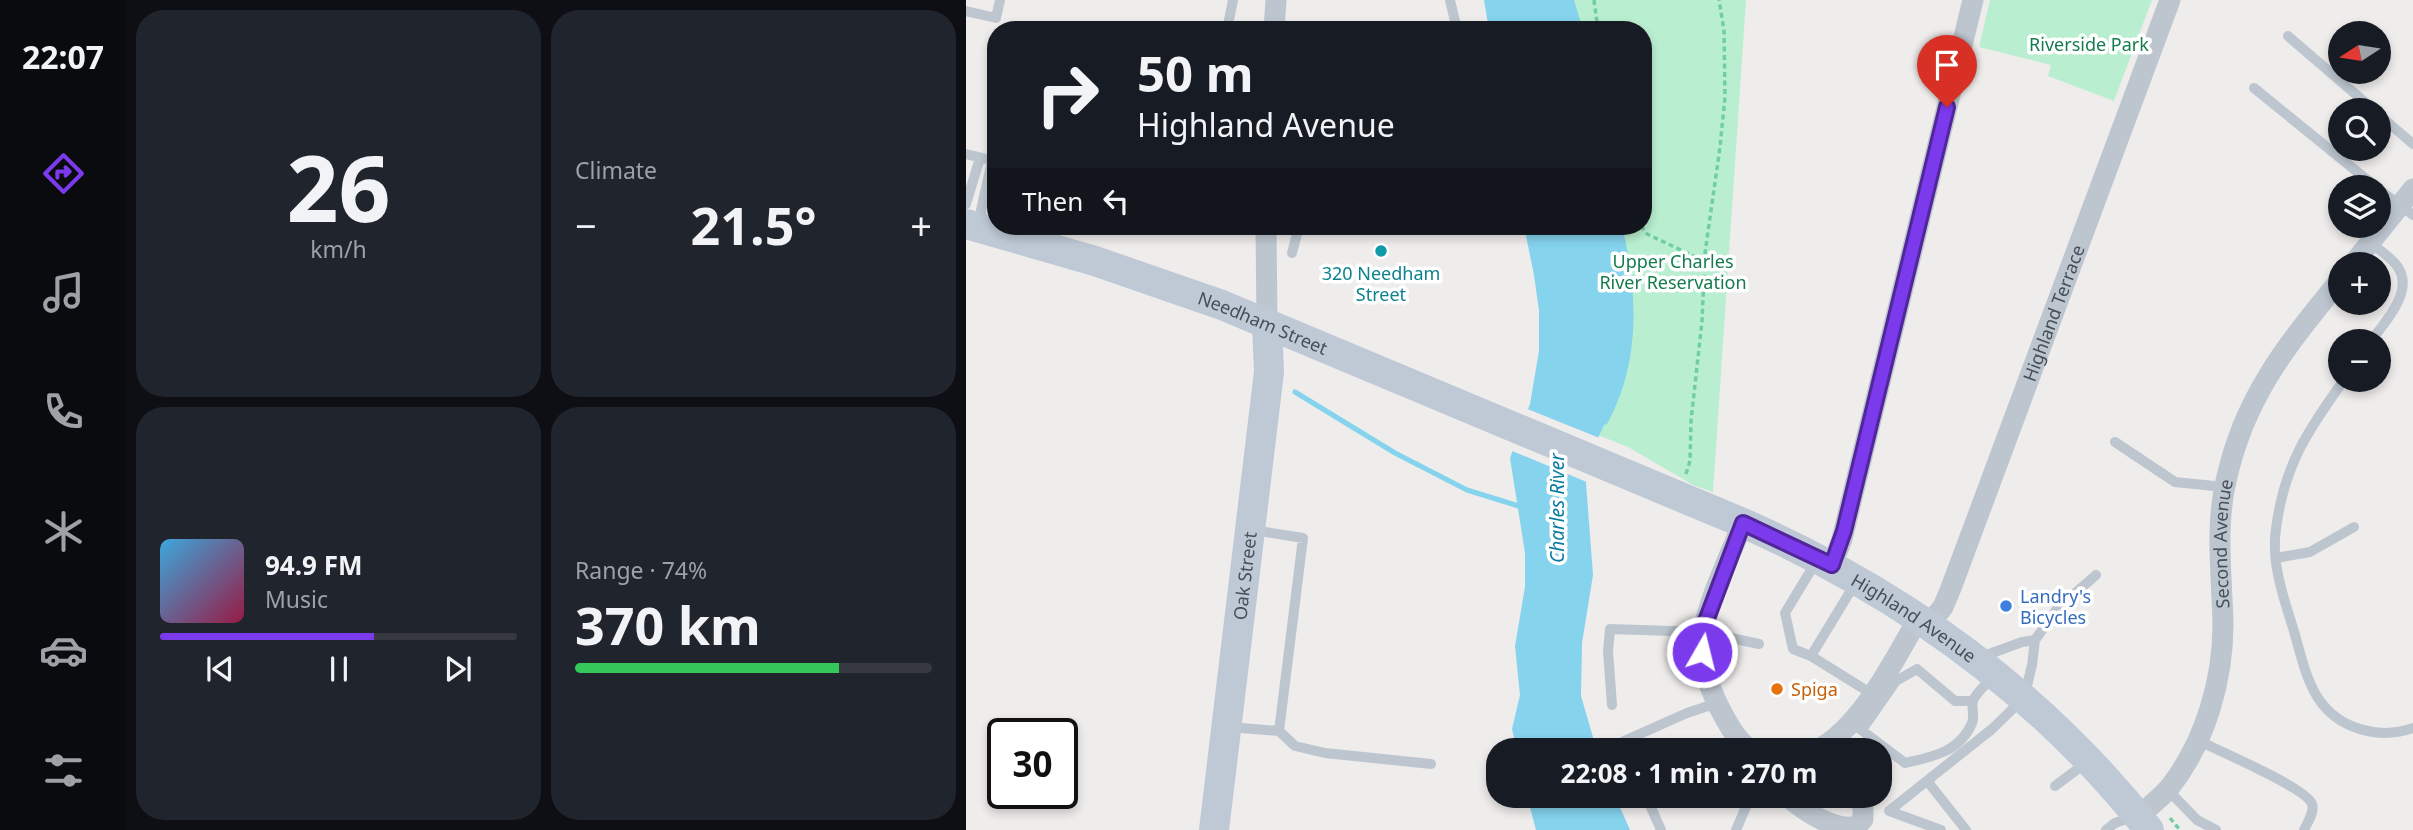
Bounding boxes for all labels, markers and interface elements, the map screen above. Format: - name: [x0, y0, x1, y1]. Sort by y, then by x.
- north arrow: [2328, 21, 2390, 84]
- map controls: [2328, 21, 2391, 392]
- park label: Riverside Park: [2029, 32, 2149, 56]
- text: 22:07: [22, 35, 104, 78]
- pin: [1917, 35, 1977, 107]
- text: 50 m: [1137, 40, 1254, 106]
- icon: arrive: [1928, 46, 1966, 84]
- icon: right: [1022, 49, 1113, 140]
- button: search: [2328, 98, 2391, 161]
- text: Highland Avenue: [1137, 103, 1395, 146]
- text: 26: [286, 125, 391, 249]
- icon: directions: [39, 149, 88, 198]
- text: Climate: [575, 154, 657, 186]
- button: layers: [2328, 175, 2391, 238]
- icon: left: [1097, 182, 1135, 220]
- text: Then: [1022, 183, 1083, 219]
- text: 21.5°: [691, 189, 816, 260]
- text: −: [575, 199, 597, 251]
- text: +: [910, 199, 932, 251]
- text: km/h: [310, 233, 367, 265]
- street label: Highland Terrace: [2017, 241, 2090, 385]
- marker: 320 Needham Street: [1373, 243, 1389, 259]
- park label: Upper Charles River Reservation: [1599, 249, 1747, 294]
- button: +: [2328, 252, 2391, 315]
- place label: 320 Needham Street: [1322, 261, 1440, 306]
- icon: music: [39, 268, 88, 317]
- street label: Needham Street: [1195, 286, 1332, 360]
- button: −: [2328, 329, 2391, 392]
- icon: phone: [39, 387, 88, 436]
- water label: Charles River: [1544, 452, 1570, 563]
- street label: Second Avenue: [2208, 477, 2238, 609]
- icon: climate: [39, 507, 88, 556]
- street label: Oak Street: [1227, 530, 1262, 621]
- text: 94.9 FM: [265, 547, 362, 583]
- text: Range · 74%: [575, 554, 707, 586]
- street label: Highland Avenue: [1847, 568, 1981, 668]
- text: Music: [265, 583, 328, 615]
- place label: Landry's Bicycles: [2020, 584, 2091, 629]
- text: 370 km: [575, 589, 761, 660]
- marker: Landry's Bicycles: [1998, 598, 2014, 614]
- position arrow: [1665, 615, 1739, 689]
- icon: car: [39, 626, 88, 675]
- icon: previous: [201, 650, 239, 688]
- icon: pause: [320, 650, 358, 688]
- icon: next: [439, 650, 477, 688]
- place label: Spiga: [1791, 677, 1838, 701]
- marker: Spiga: [1769, 681, 1785, 697]
- speed limit sign: 30: [987, 718, 1078, 809]
- icon: filters: [39, 746, 88, 795]
- text: 22:08 · 1 min · 270 m: [1561, 755, 1817, 791]

